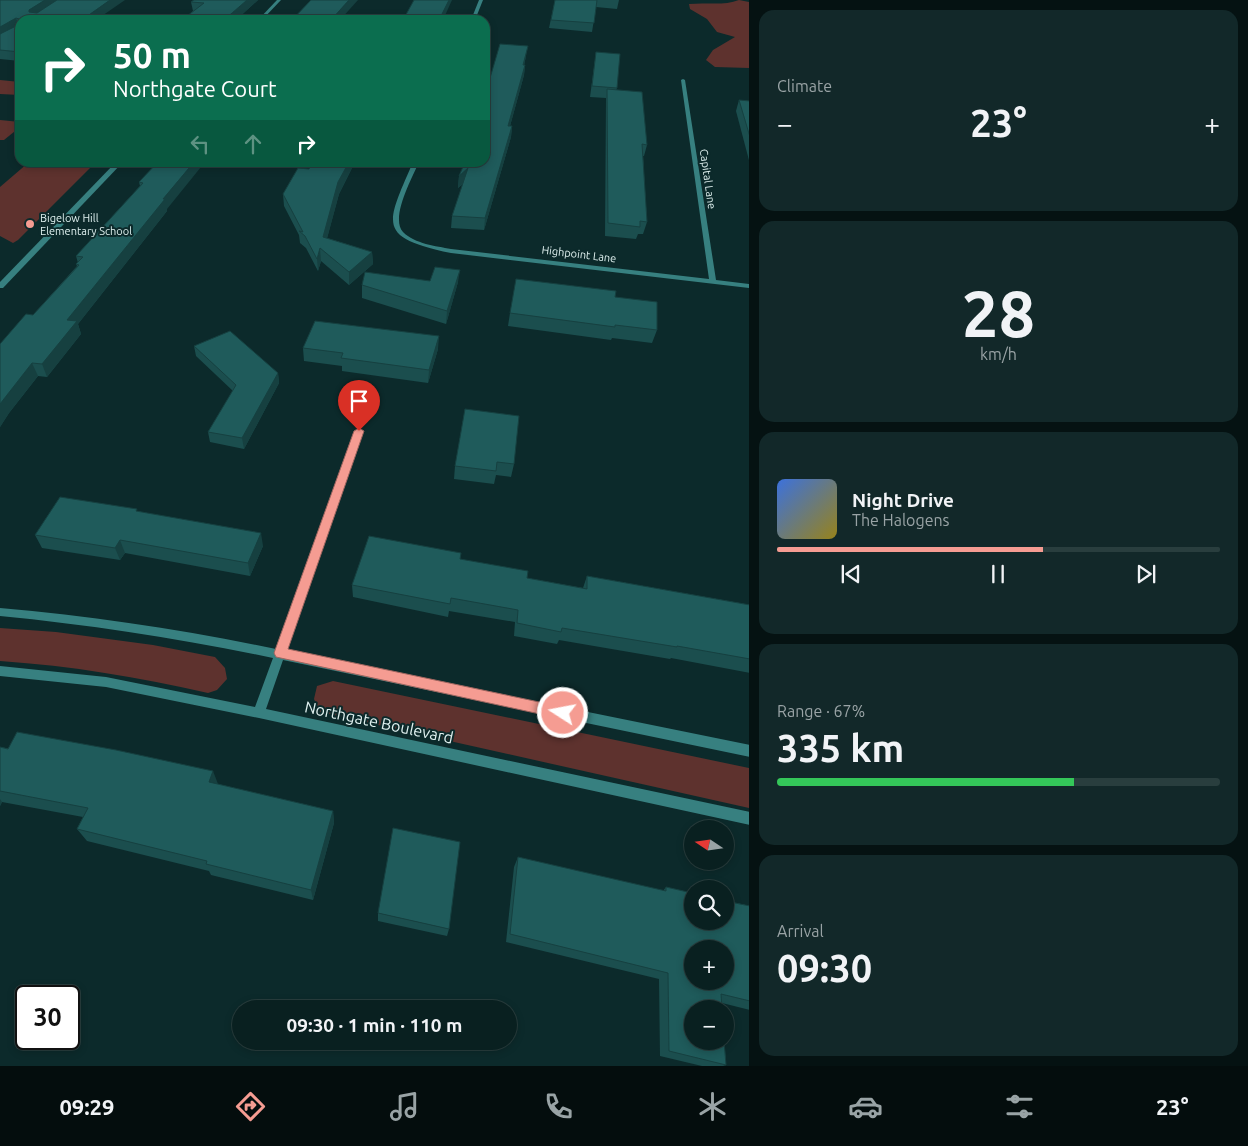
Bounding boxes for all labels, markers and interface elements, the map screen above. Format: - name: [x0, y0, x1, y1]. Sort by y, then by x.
- icon: right: [30, 35, 95, 100]
- text: 50 m: [113, 35, 191, 75]
- text: Northgate Court: [113, 76, 277, 101]
- text: Climate: [777, 77, 832, 95]
- text: 23°: [970, 102, 1027, 144]
- text: −: [777, 108, 793, 139]
- text: +: [1204, 108, 1220, 139]
- icon: left: [186, 130, 214, 158]
- icon: ahead: [239, 130, 267, 158]
- icon: right: [292, 130, 320, 158]
- street label: Capital Lane: [698, 148, 718, 210]
- place label: Bigelow Hill Elementary School: [40, 212, 132, 237]
- marker: Bigelow Hill Elementary School: [24, 218, 36, 230]
- street label: Highpoint Lane: [541, 243, 617, 265]
- text: 28: [962, 276, 1035, 349]
- text: km/h: [980, 345, 1017, 363]
- pin: [338, 380, 380, 431]
- icon: arrive: [345, 387, 373, 415]
- text: Night Drive: [852, 489, 954, 511]
- text: The Halogens: [852, 511, 950, 529]
- icon: previous: [837, 560, 865, 588]
- icon: pause: [984, 560, 1012, 588]
- icon: next: [1132, 560, 1160, 588]
- position arrow: [536, 686, 588, 738]
- street label: Northgate Boulevard: [303, 697, 455, 747]
- text: Range · 67%: [777, 702, 865, 720]
- text: 335 km: [777, 727, 904, 769]
- north arrow: [684, 820, 734, 870]
- map controls: [684, 820, 734, 1050]
- button: search: [684, 880, 734, 930]
- text: Arrival: [777, 922, 824, 940]
- button: +: [684, 940, 734, 990]
- text: 09:30: [777, 947, 872, 989]
- speed limit sign: 30: [15, 985, 80, 1050]
- button: −: [684, 1000, 734, 1050]
- text: 09:30 · 1 min · 110 m: [287, 1014, 462, 1036]
- icon: directions: [233, 1089, 268, 1124]
- icon: music: [387, 1089, 422, 1124]
- icon: phone: [541, 1089, 576, 1124]
- icon: climate: [695, 1089, 730, 1124]
- icon: car: [848, 1089, 883, 1124]
- icon: filters: [1002, 1089, 1037, 1124]
- text: 09:29: [59, 1094, 114, 1119]
- text: 23°: [1156, 1094, 1189, 1119]

